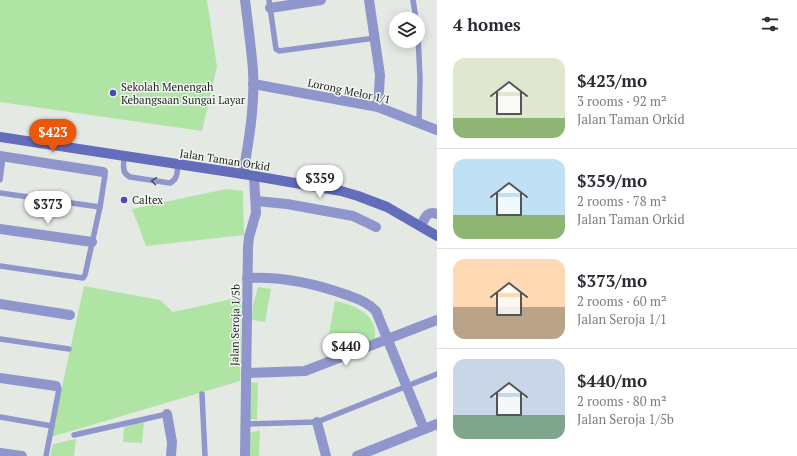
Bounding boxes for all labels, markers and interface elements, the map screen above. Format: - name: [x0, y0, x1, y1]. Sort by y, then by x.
- map controls: [389, 12, 425, 48]
- button: layers: [389, 12, 425, 48]
- text: 4 homes: [453, 13, 521, 36]
- icon: filters: [759, 13, 781, 35]
- text: $423/mo: [577, 69, 647, 92]
- icon: home: [485, 74, 533, 122]
- street label: Lorong Melor 1/1: [306, 75, 392, 107]
- place label: Sekolah Menengah Kebangsaan Sungai Layar: [121, 80, 246, 107]
- marker: Sekolah Menengah Kebangsaan Sungai Layar: [108, 88, 118, 98]
- text: 3 rooms · 92 m²: [577, 92, 667, 110]
- text: Jalan Taman Orkid: [577, 110, 685, 128]
- pin: $423: [29, 119, 77, 153]
- text: $423: [38, 123, 68, 141]
- street label: Jalan Taman Orkid: [179, 146, 271, 174]
- pin: $359: [296, 165, 344, 199]
- text: $359: [305, 169, 335, 187]
- text: $359/mo: [577, 169, 647, 192]
- icon: home: [485, 175, 533, 223]
- one-way arrow: [150, 177, 157, 186]
- pin: $373: [24, 191, 72, 225]
- text: 2 rooms · 78 m²: [577, 192, 667, 210]
- place label: Caltex: [132, 193, 163, 207]
- text: $373: [33, 195, 63, 213]
- marker: Caltex: [119, 195, 129, 205]
- text: Jalan Taman Orkid: [577, 210, 685, 228]
- text: $373/mo: [577, 269, 647, 292]
- icon: home: [485, 275, 533, 323]
- street label: Jalan Seroja 1/5b: [227, 284, 243, 366]
- text: 2 rooms · 60 m²: [577, 292, 667, 310]
- text: Jalan Seroja 1/1: [577, 310, 667, 328]
- pin: $440: [322, 333, 370, 367]
- text: $440: [331, 337, 361, 355]
- text: $440/mo: [577, 369, 647, 392]
- icon: home: [485, 375, 533, 423]
- text: 2 rooms · 80 m²: [577, 392, 667, 410]
- text: Jalan Seroja 1/5b: [577, 410, 674, 428]

